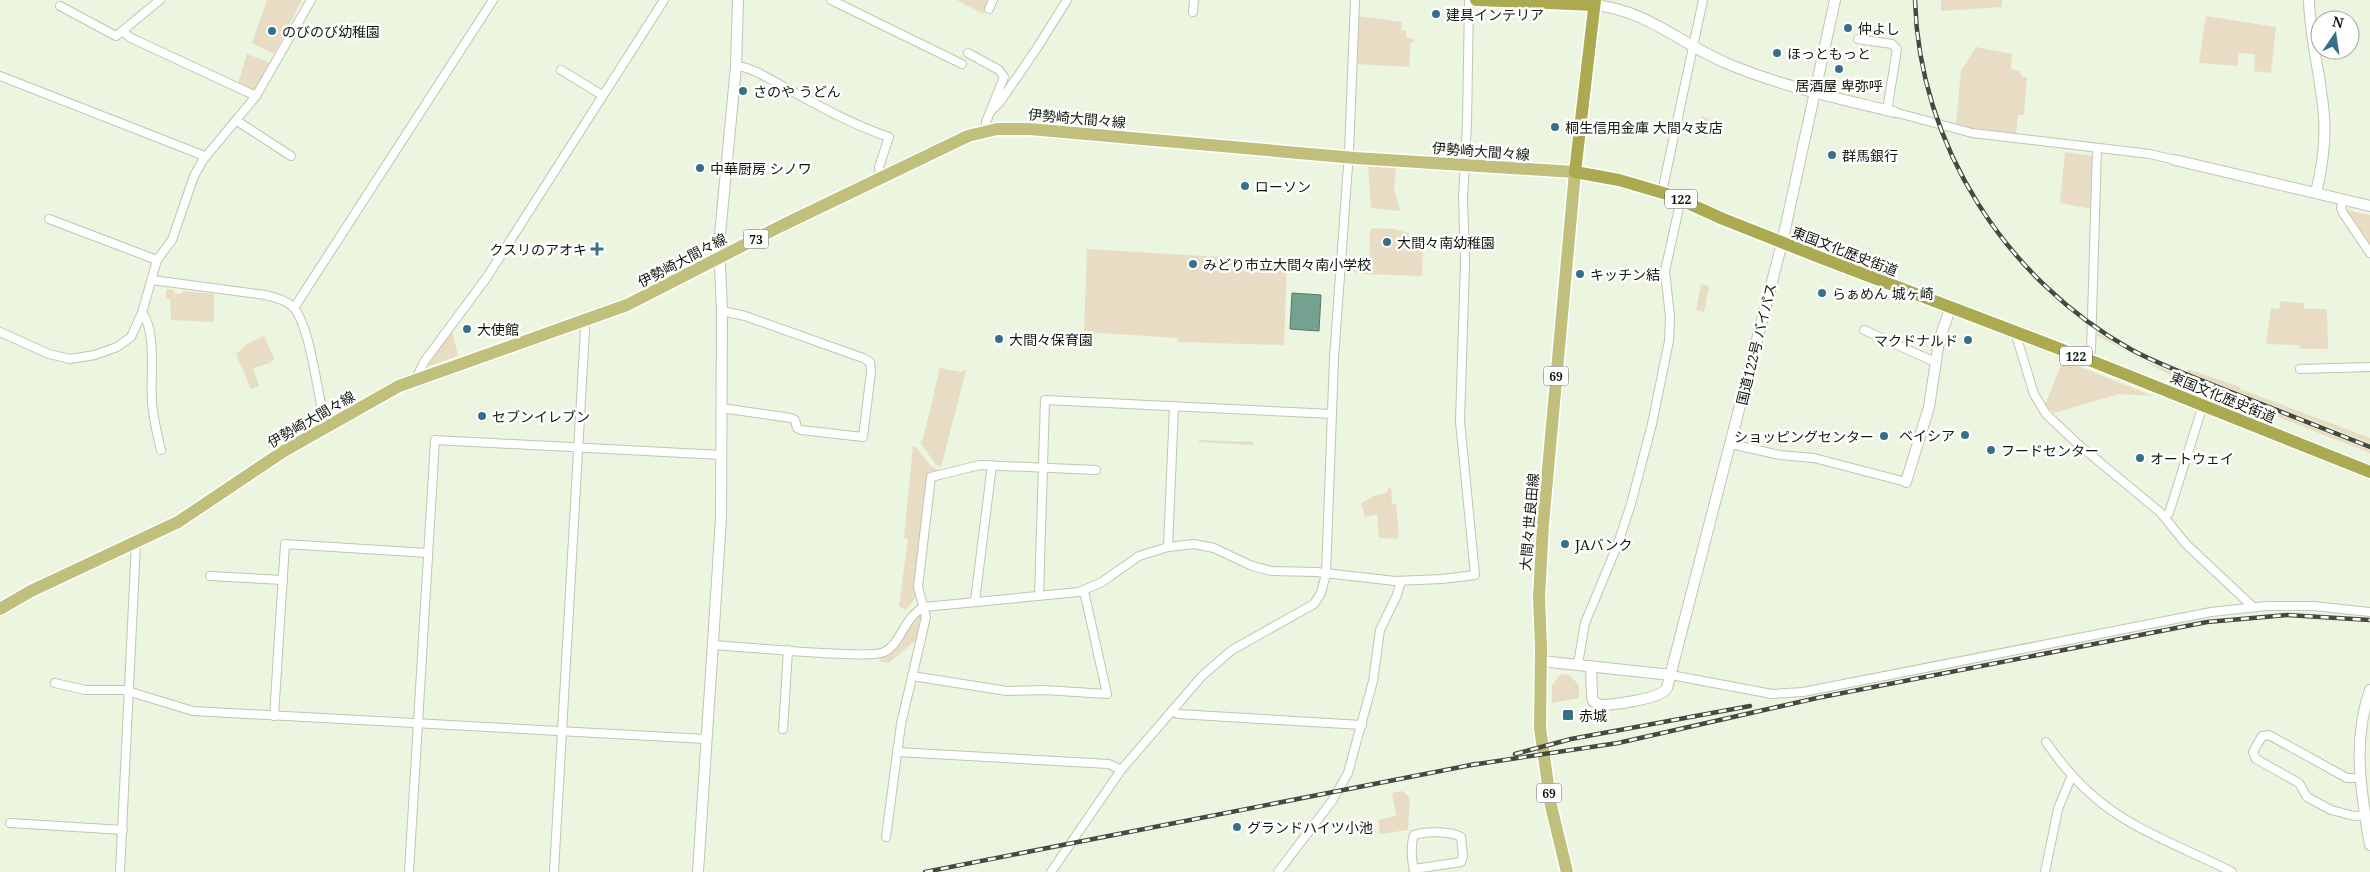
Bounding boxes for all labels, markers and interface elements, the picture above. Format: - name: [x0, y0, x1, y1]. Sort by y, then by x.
- place label: 建具インテリア: [1446, 5, 1544, 24]
- marker: 建具インテリア: [1430, 8, 1442, 20]
- north arrow: [2310, 10, 2360, 60]
- text: N: [2331, 11, 2346, 32]
- place label: 仲よし: [1858, 19, 1900, 38]
- place label: のびのび幼稚園: [282, 22, 380, 41]
- marker: 仲よし: [1842, 22, 1854, 34]
- marker: のびのび幼稚園: [266, 25, 278, 37]
- place label: ほっともっと: [1787, 44, 1871, 63]
- marker: ほっともっと: [1771, 47, 1783, 59]
- marker: 居酒屋 卑弥呼: [1833, 63, 1845, 75]
- place label: 居酒屋 卑弥呼: [1795, 76, 1883, 95]
- place label: さのや うどん: [753, 82, 841, 101]
- marker: さのや うどん: [737, 85, 749, 97]
- street label: 伊勢崎大間々線: [1027, 104, 1127, 132]
- place label: 桐生信用金庫 大間々支店: [1565, 118, 1723, 137]
- marker: 桐生信用金庫 大間々支店: [1549, 121, 1561, 133]
- street label: 伊勢崎大間々線: [1431, 138, 1531, 164]
- place label: 群馬銀行: [1842, 146, 1898, 165]
- marker: 群馬銀行: [1826, 149, 1838, 161]
- place label: 中華厨房 シノワ: [710, 159, 812, 178]
- marker: 中華厨房 シノワ: [694, 162, 706, 174]
- place label: ローソン: [1255, 177, 1311, 196]
- marker: ローソン: [1239, 180, 1251, 192]
- road number: 122: [1665, 190, 1697, 208]
- street label: 東国文化歴史街道: [1789, 222, 1901, 280]
- street label: 伊勢崎大間々線: [634, 229, 730, 291]
- road number: 73: [744, 230, 768, 248]
- place label: 大間々南幼稚園: [1397, 233, 1495, 252]
- marker: 大間々南幼稚園: [1381, 236, 1393, 248]
- place label: クスリのアオキ: [489, 240, 587, 259]
- marker: クスリのアオキ: [591, 243, 603, 255]
- place label: みどり市立大間々南小学校: [1203, 255, 1371, 274]
- marker: みどり市立大間々南小学校: [1187, 258, 1199, 270]
- place label: キッチン結: [1590, 265, 1660, 284]
- marker: キッチン結: [1574, 268, 1586, 280]
- street label: 国道122号 バイパス: [1732, 281, 1780, 407]
- place label: らぁめん 城ヶ崎: [1832, 284, 1934, 303]
- marker: らぁめん 城ヶ崎: [1816, 287, 1828, 299]
- place label: 大使館: [477, 320, 519, 339]
- marker: 大使館: [461, 323, 473, 335]
- place label: 大間々保育園: [1009, 330, 1093, 349]
- place label: マクドナルド: [1874, 331, 1958, 350]
- marker: 大間々保育園: [993, 333, 1005, 345]
- marker: マクドナルド: [1962, 334, 1974, 346]
- road number: 122: [2060, 346, 2092, 366]
- road number: 69: [1544, 366, 1568, 386]
- street label: 東国文化歴史街道: [2168, 367, 2278, 427]
- street label: 伊勢崎大間々線: [264, 386, 358, 452]
- place label: セブンイレブン: [492, 407, 590, 426]
- marker: セブンイレブン: [476, 410, 488, 422]
- place label: ベイシア: [1899, 426, 1955, 445]
- place label: ショッピングセンター: [1734, 427, 1874, 446]
- marker: ベイシア: [1959, 429, 1971, 441]
- marker: ショッピングセンター: [1878, 430, 1890, 442]
- place label: フードセンター: [2001, 441, 2099, 460]
- marker: フードセンター: [1985, 444, 1997, 456]
- place label: オートウェイ: [2150, 449, 2234, 468]
- marker: オートウェイ: [2134, 452, 2146, 464]
- street label: 大間々世良田線: [1515, 472, 1543, 572]
- place label: JAバンク: [1574, 535, 1633, 554]
- marker: JAバンク: [1559, 538, 1571, 550]
- place label: 赤城: [1579, 706, 1607, 725]
- marker: 赤城: [1561, 708, 1575, 722]
- road number: 69: [1536, 784, 1562, 802]
- place label: グランドハイツ小池: [1247, 818, 1373, 837]
- marker: グランドハイツ小池: [1231, 821, 1243, 833]

